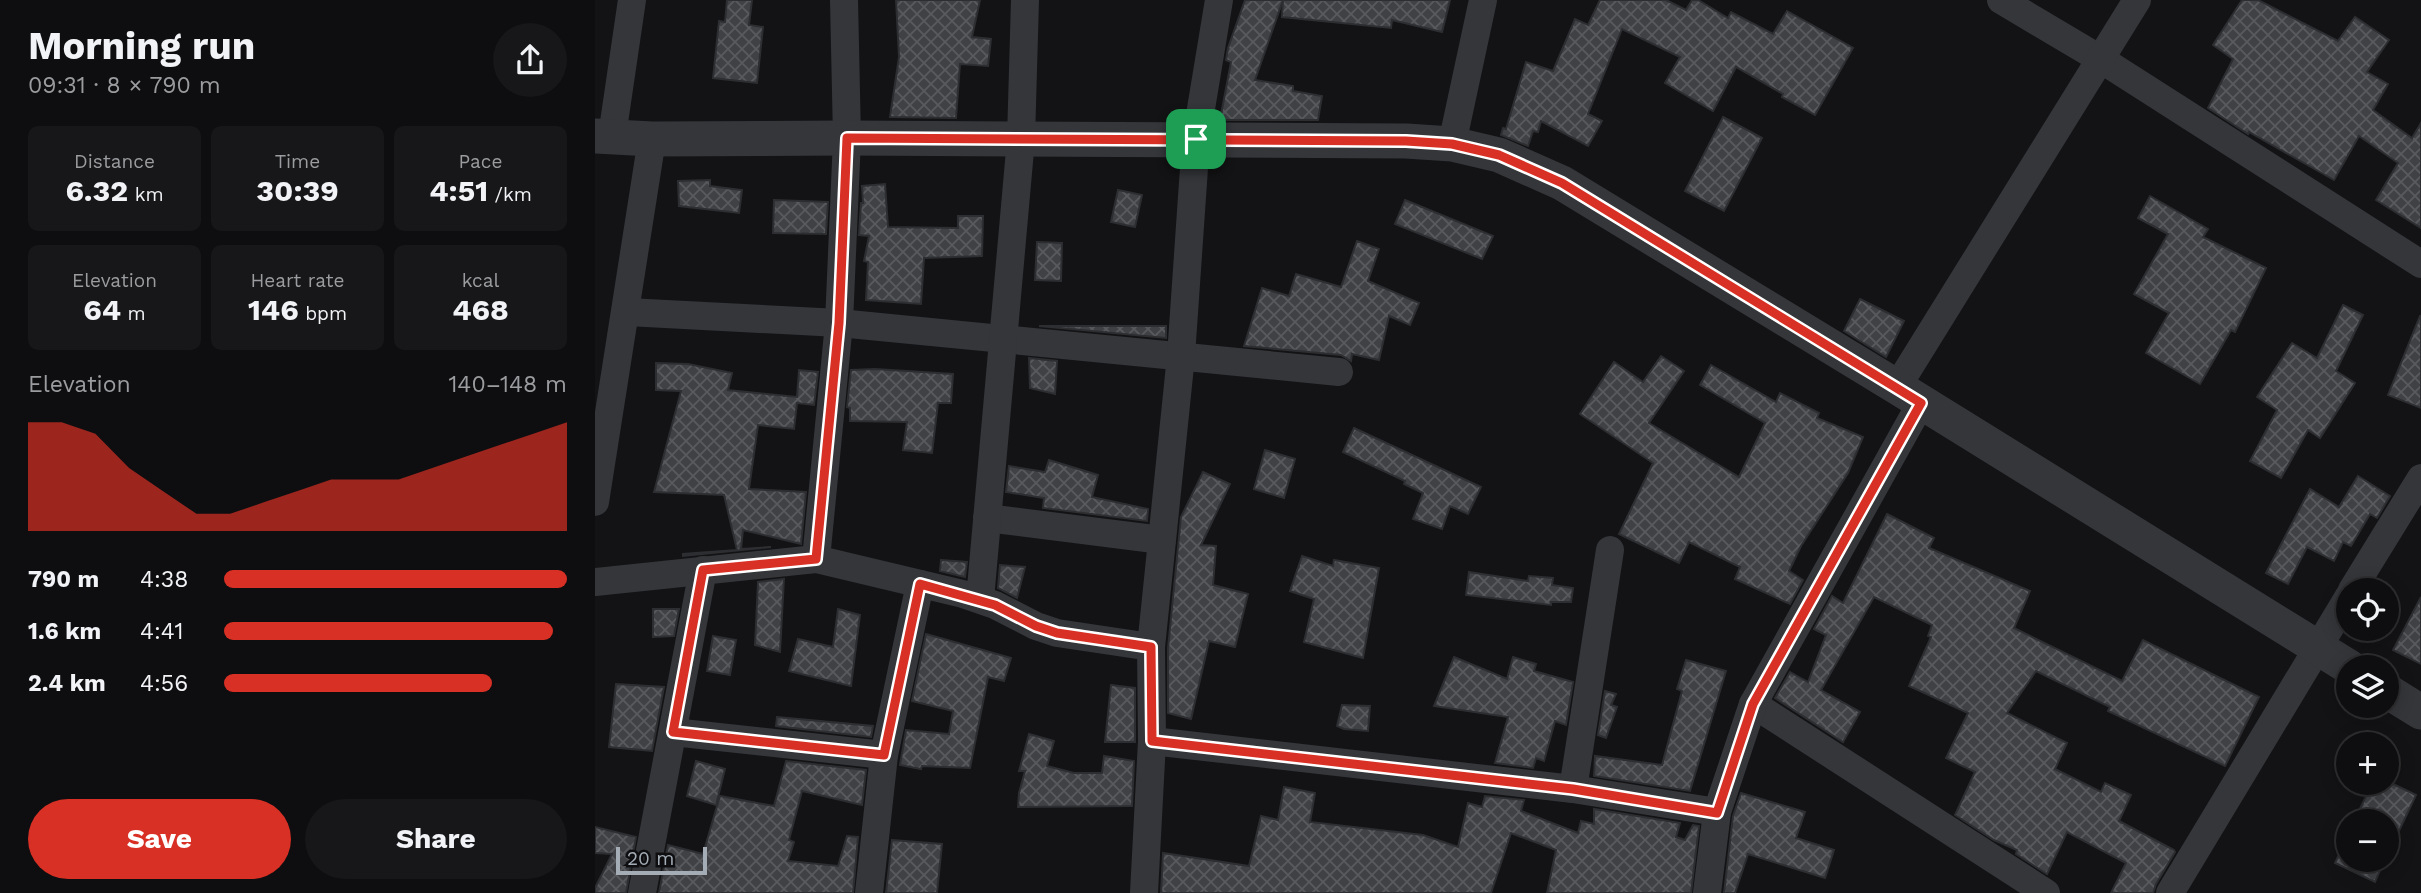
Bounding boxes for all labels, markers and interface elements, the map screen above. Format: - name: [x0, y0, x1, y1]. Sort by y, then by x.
- button: share: [493, 23, 567, 97]
- text: Morning run: [28, 24, 255, 68]
- text: 09:31 · 8 × 790 m: [28, 72, 221, 99]
- pin: [1166, 109, 1226, 169]
- icon: arrive: [1177, 120, 1215, 158]
- text: Distance: [74, 150, 155, 173]
- text: Time: [275, 150, 320, 173]
- text: Pace: [459, 150, 502, 173]
- text: 6.32: [65, 173, 128, 208]
- text: 30:39: [256, 173, 339, 208]
- text: 4:51: [429, 173, 488, 208]
- text: km: [128, 183, 164, 206]
- text: /km: [488, 183, 532, 206]
- text: Elevation: [72, 269, 157, 292]
- text: Heart rate: [251, 269, 344, 292]
- text: kcal: [462, 269, 499, 292]
- text: 64: [83, 292, 121, 327]
- text: 146: [248, 292, 299, 327]
- text: 468: [452, 292, 509, 327]
- text: m: [121, 302, 146, 325]
- text: bpm: [299, 302, 347, 325]
- text: Elevation: [28, 371, 131, 398]
- text: 140–148 m: [448, 371, 567, 398]
- text: 790 m: [28, 566, 99, 593]
- text: 4:38: [140, 566, 188, 593]
- map controls: [2336, 578, 2399, 872]
- button: locate: [2336, 578, 2399, 641]
- text: 1.6 km: [28, 618, 101, 645]
- text: 4:41: [140, 618, 184, 645]
- button: layers: [2336, 655, 2399, 718]
- text: 2.4 km: [28, 670, 106, 697]
- text: 4:56: [140, 670, 188, 697]
- button: +: [2336, 732, 2399, 795]
- button: Save: [28, 799, 291, 879]
- button: Share: [305, 799, 567, 879]
- button: −: [2336, 809, 2399, 872]
- scale bar: [616, 844, 707, 876]
- text: 20 m: [627, 847, 674, 870]

